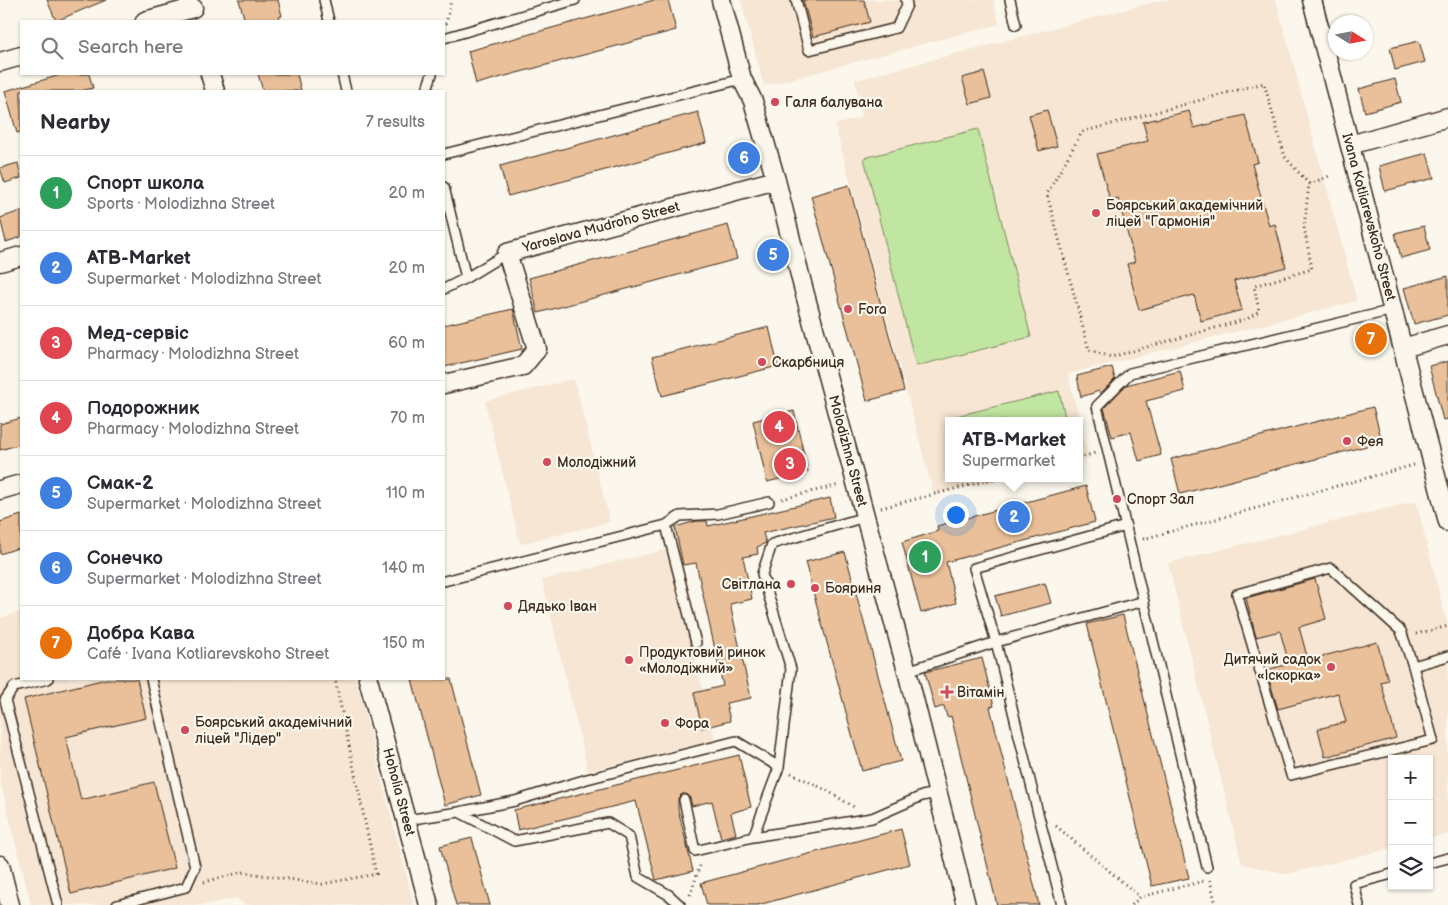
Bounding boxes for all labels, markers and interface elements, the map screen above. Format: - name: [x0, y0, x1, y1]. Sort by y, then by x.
- north arrow: [1328, 15, 1373, 60]
- search box: [20, 20, 445, 75]
- icon: search: [38, 34, 66, 62]
- text: Search here: [78, 36, 183, 59]
- place label: Галя балувана: [785, 94, 883, 111]
- marker: Галя балувана: [769, 96, 781, 108]
- text: Nearby: [40, 110, 110, 135]
- text: 7 results: [366, 113, 425, 132]
- street label: Ivana Kotliarevskoho Street: [1338, 131, 1400, 303]
- pin: 6: [728, 139, 760, 177]
- text: Спорт школа: [87, 172, 204, 195]
- text: 1: [53, 184, 59, 203]
- text: 20 m: [389, 184, 425, 203]
- text: Sports · Molodizhna Street: [87, 195, 275, 214]
- place label: Боярський академічний ліцей "Гармонія": [1106, 197, 1263, 230]
- street label: Yaroslava Mudroho Street: [520, 198, 682, 256]
- marker: Боярський академічний ліцей "Гармонія": [1090, 207, 1102, 219]
- pin: 5: [757, 236, 789, 274]
- text: ATB-Market: [87, 247, 191, 270]
- text: 2: [51, 259, 61, 278]
- text: 20 m: [389, 259, 425, 278]
- text: Supermarket · Molodizhna Street: [87, 270, 321, 289]
- place label: Fora: [858, 301, 887, 318]
- marker: Fora: [842, 303, 854, 315]
- pin: 7: [1355, 320, 1387, 358]
- text: Мед-сервіс: [87, 322, 189, 345]
- text: 3: [51, 334, 61, 353]
- text: 60 m: [388, 334, 425, 353]
- text: Pharmacy · Molodizhna Street: [87, 345, 299, 364]
- place label: Скарбниця: [772, 354, 845, 371]
- marker: Скарбниця: [756, 356, 768, 368]
- street label: Molodizhna Street: [825, 393, 871, 509]
- text: Подорожник: [87, 397, 199, 420]
- pin: 4: [763, 408, 795, 446]
- text: 4: [51, 409, 61, 428]
- text: 70 m: [390, 409, 425, 428]
- popup: [945, 417, 1083, 482]
- text: Pharmacy · Molodizhna Street: [87, 420, 299, 439]
- text: ATB-Market: [962, 429, 1066, 452]
- place label: Фея: [1357, 433, 1384, 450]
- marker: Фея: [1341, 435, 1353, 447]
- pin: 3: [774, 445, 806, 483]
- text: Supermarket: [962, 452, 1055, 471]
- place label: Молодіжний: [557, 454, 636, 471]
- marker: Молодіжний: [541, 456, 553, 468]
- text: Смак-2: [87, 472, 153, 495]
- text: 5: [51, 484, 61, 503]
- text: 110 m: [386, 484, 425, 503]
- place label: Спорт Зал: [1127, 491, 1194, 508]
- marker: Спорт Зал: [1111, 493, 1123, 505]
- text: Supermarket · Molodizhna Street: [87, 495, 321, 514]
- pin: 2: [998, 498, 1030, 536]
- your location: [943, 502, 969, 528]
- pin: 1: [909, 538, 941, 576]
- text: Сонечко: [87, 547, 163, 570]
- text: 6: [51, 559, 61, 578]
- text: 140 m: [382, 559, 425, 578]
- text: Supermarket · Molodizhna Street: [87, 570, 321, 589]
- place label: Світлана: [722, 576, 782, 593]
- marker: Світлана: [785, 578, 797, 590]
- place label: Бояриня: [825, 580, 881, 597]
- marker: Бояриня: [809, 582, 821, 594]
- place label: Дядько Іван: [518, 598, 597, 615]
- marker: Дядько Іван: [502, 600, 514, 612]
- text: Добра Кава: [87, 622, 194, 645]
- text: 7: [52, 634, 60, 653]
- text: 150 m: [383, 634, 425, 653]
- place label: Продуктовий ринок «Молодіжний»: [639, 644, 766, 677]
- text: Café · Ivana Kotliarevskoho Street: [87, 645, 329, 664]
- place label: Дитячий садок «Іскорка»: [1224, 651, 1322, 684]
- marker: Продуктовий ринок «Молодіжний»: [623, 654, 635, 666]
- marker: Дитячий садок «Іскорка»: [1325, 661, 1337, 673]
- place label: Вітамін: [957, 684, 1004, 701]
- marker: Вітамін: [941, 686, 953, 698]
- place label: Боярський академічний ліцей "Лідер": [195, 714, 352, 747]
- place label: Фора: [675, 715, 710, 732]
- marker: Фора: [659, 717, 671, 729]
- marker: Боярський академічний ліцей "Лідер": [179, 724, 191, 736]
- street label: Hoholia Street: [379, 746, 419, 838]
- map controls: [1388, 755, 1433, 890]
- button: +: [1388, 755, 1433, 800]
- button: −: [1388, 800, 1433, 845]
- button: layers: [1388, 845, 1433, 890]

